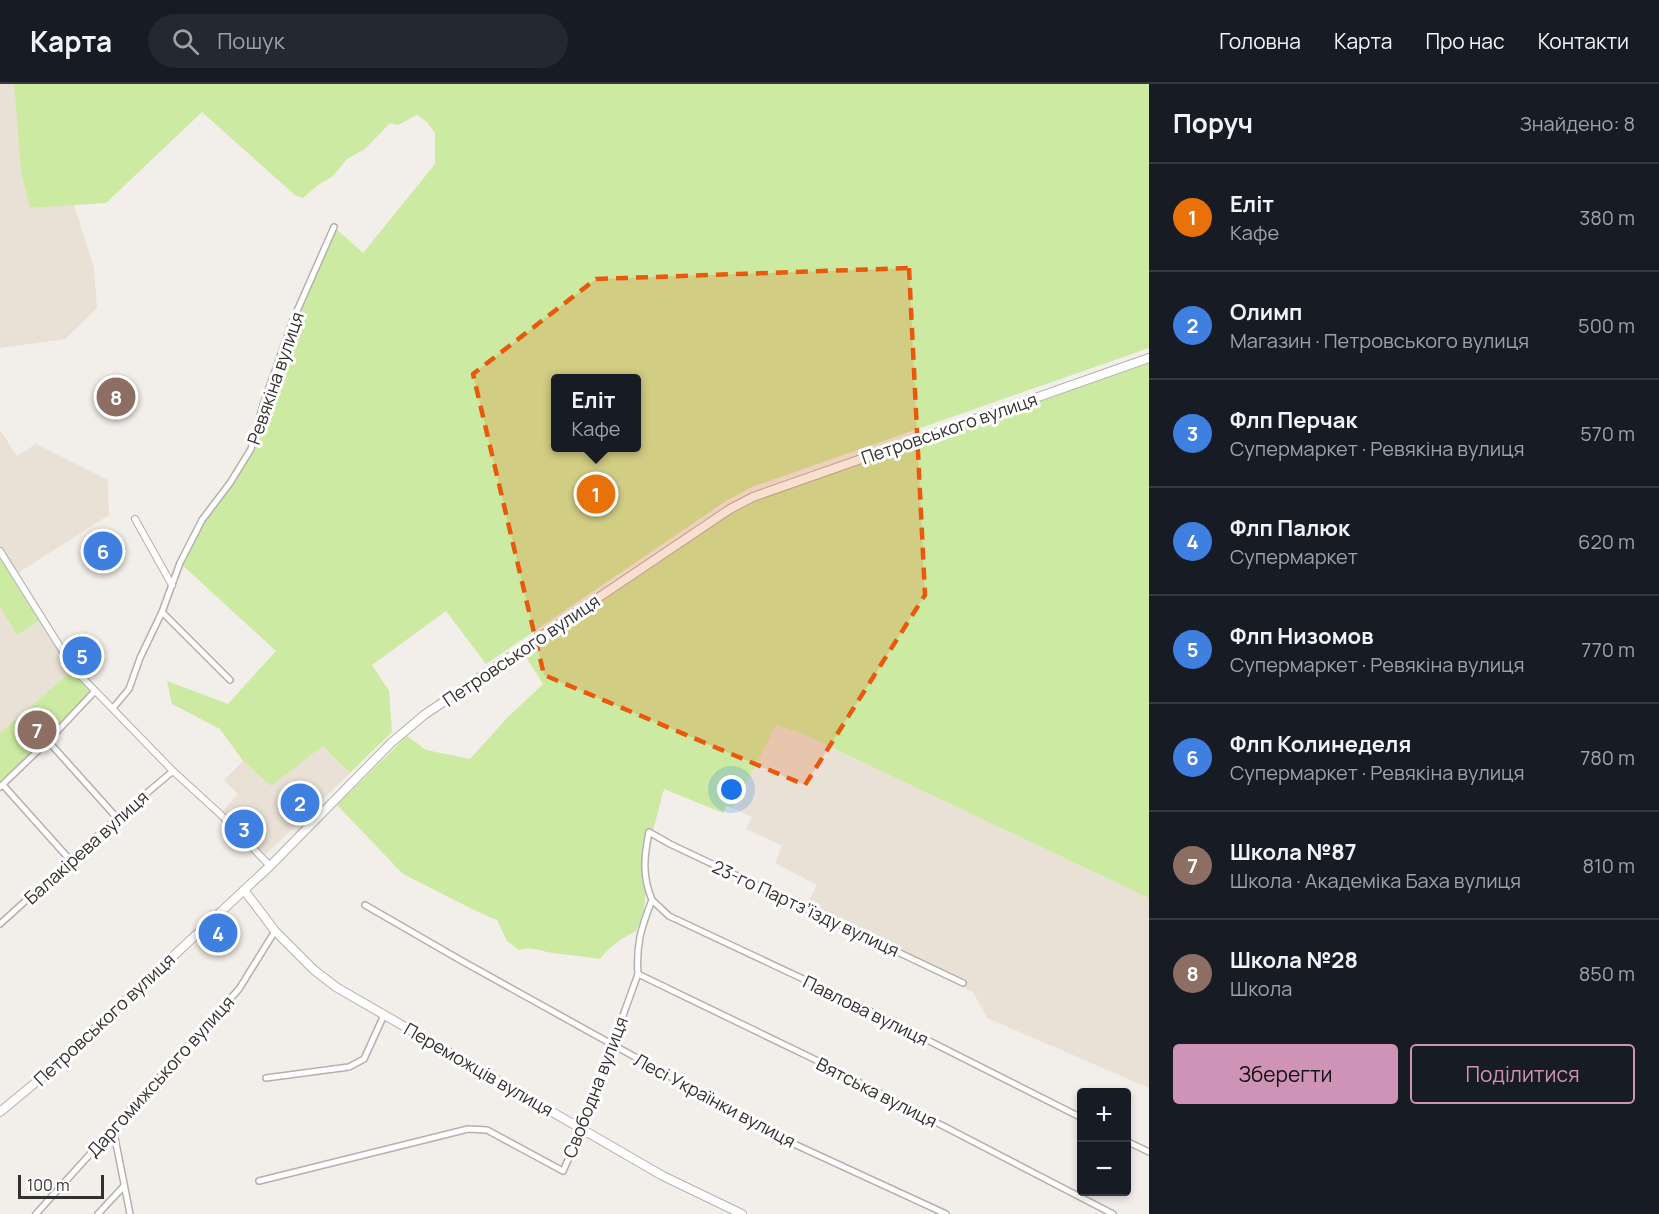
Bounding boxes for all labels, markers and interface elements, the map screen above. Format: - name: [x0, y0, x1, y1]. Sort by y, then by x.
- search box: [148, 14, 568, 68]
- text: Карта: [30, 22, 112, 60]
- icon: search: [169, 25, 202, 58]
- text: Пошук: [217, 26, 285, 56]
- text: Головна: [1219, 27, 1301, 55]
- text: Карта: [1334, 27, 1392, 55]
- text: Про нас: [1425, 27, 1505, 55]
- text: Контакти: [1538, 27, 1629, 55]
- text: Поруч: [1173, 105, 1253, 141]
- text: Знайдено: 8: [1520, 110, 1635, 137]
- text: Еліт: [1230, 189, 1274, 219]
- text: 1: [1188, 204, 1197, 231]
- text: 380 m: [1579, 204, 1635, 231]
- text: Кафе: [1230, 219, 1279, 246]
- text: Олимп: [1230, 297, 1302, 327]
- street label: Ревякіна вулиця: [241, 308, 309, 448]
- text: 2: [1187, 312, 1198, 339]
- text: 500 m: [1578, 312, 1635, 339]
- text: Магазин · Петровського вулиця: [1230, 327, 1529, 354]
- pin: 8: [96, 374, 136, 420]
- popup: [551, 374, 641, 452]
- text: Еліт: [571, 385, 616, 415]
- street label: Петровського вулиця: [858, 387, 1040, 469]
- text: Флп Перчак: [1230, 405, 1357, 435]
- text: Кафе: [571, 415, 621, 442]
- text: 3: [1187, 420, 1198, 447]
- text: 570 m: [1580, 420, 1635, 447]
- text: Супермаркет · Ревякіна вулиця: [1230, 435, 1525, 462]
- pin: 1: [576, 472, 616, 516]
- text: Флп Палюк: [1230, 513, 1350, 543]
- pin: 6: [84, 528, 122, 574]
- text: 4: [1186, 528, 1199, 555]
- text: 620 m: [1578, 528, 1635, 555]
- text: Супермаркет: [1230, 543, 1358, 570]
- street label: Петровського вулиця: [438, 588, 604, 712]
- text: Флп Низомов: [1230, 621, 1373, 651]
- pin: 5: [62, 634, 101, 678]
- text: 5: [1187, 636, 1198, 663]
- text: 770 m: [1581, 636, 1635, 663]
- text: Супермаркет · Ревякіна вулиця: [1230, 651, 1525, 678]
- pin: 7: [18, 708, 57, 752]
- text: Флп Колинеделя: [1230, 729, 1411, 759]
- text: 6: [1186, 744, 1199, 771]
- text: 780 m: [1580, 744, 1635, 771]
- text: Супермаркет · Ревякіна вулиця: [1230, 759, 1525, 786]
- your location: [717, 775, 746, 804]
- pin: 2: [280, 780, 320, 826]
- street label: Балакірева вулиця: [19, 785, 153, 909]
- pin: 3: [224, 806, 264, 852]
- text: Школа №87: [1230, 837, 1357, 867]
- text: 7: [1187, 852, 1198, 879]
- text: 810 m: [1582, 852, 1635, 879]
- street label: 23-го Партз’їзду вулиця: [709, 854, 903, 962]
- text: Школа · Академіка Баха вулиця: [1230, 867, 1521, 894]
- pin: 4: [198, 910, 238, 956]
- text: Школа №28: [1230, 945, 1358, 975]
- street label: Петровського вулиця: [28, 947, 180, 1091]
- text: 8: [1186, 960, 1199, 987]
- text: 850 m: [1579, 960, 1635, 987]
- street label: Павлова вулиця: [799, 969, 933, 1051]
- text: Школа: [1230, 975, 1292, 1002]
- street label: Даргомижського вулиця: [81, 990, 239, 1162]
- street label: Свободна вулиця: [557, 1013, 633, 1161]
- street label: Переможців вулиця: [400, 1017, 558, 1121]
- button: Зберегти: [1173, 1044, 1398, 1104]
- button: Поділитися: [1410, 1044, 1635, 1104]
- street label: Лесі Українки вулиця: [630, 1047, 800, 1153]
- street label: Вятська вулиця: [813, 1051, 941, 1133]
- map controls: [1077, 1088, 1131, 1196]
- button: +: [1077, 1088, 1131, 1142]
- button: −: [1077, 1142, 1131, 1196]
- scale bar: [18, 1172, 104, 1200]
- text: 100 m: [27, 1174, 70, 1196]

